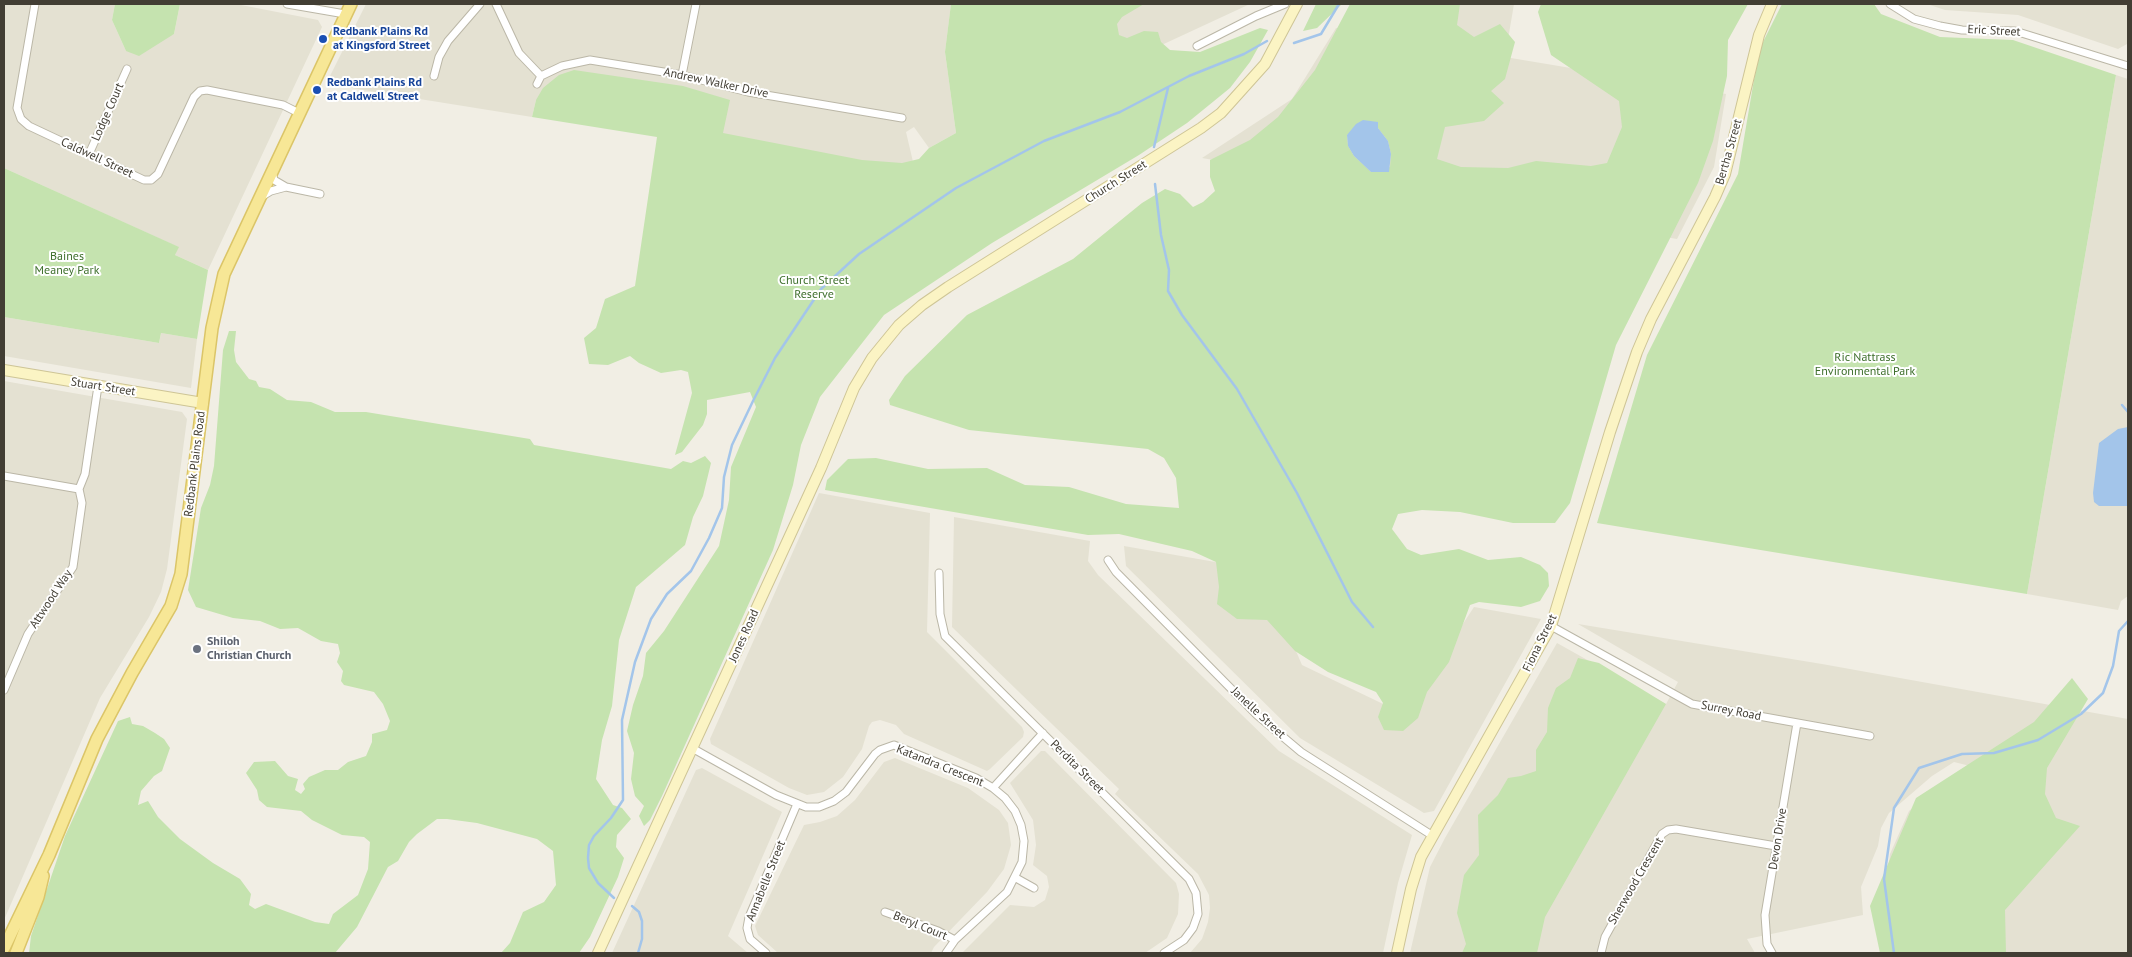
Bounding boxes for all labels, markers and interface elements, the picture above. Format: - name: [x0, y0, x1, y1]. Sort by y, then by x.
- street label: Eric Street: [1967, 22, 2021, 40]
- place label: Redbank Plains Rd at Kingsford Street: [333, 25, 430, 53]
- marker: Redbank Plains Rd at Kingsford Street: [317, 33, 329, 45]
- street label: Andrew Walker Drive: [662, 65, 770, 101]
- place label: Redbank Plains Rd at Caldwell Street: [327, 76, 422, 104]
- street label: Lodge Court: [89, 81, 127, 143]
- marker: Redbank Plains Rd at Caldwell Street: [311, 84, 323, 96]
- street label: Bertha Street: [1713, 117, 1745, 187]
- street label: Caldwell Street: [59, 135, 135, 181]
- street label: Church Street: [1083, 157, 1149, 207]
- park label: Baines Meaney Park: [35, 250, 99, 278]
- park label: Church Street Reserve: [779, 274, 849, 302]
- park label: Ric Nattrass Environmental Park: [1815, 351, 1915, 379]
- street label: Stuart Street: [70, 375, 136, 399]
- street label: Redbank Plains Road: [181, 410, 209, 518]
- street label: Attwood Way: [27, 567, 75, 631]
- street label: Jones Road: [726, 607, 762, 665]
- street label: Fiona Street: [1520, 612, 1560, 674]
- place label: Shiloh Christian Church: [207, 635, 291, 663]
- marker: Shiloh Christian Church: [191, 643, 203, 655]
- street label: Janelle Street: [1228, 684, 1288, 742]
- street label: Surrey Road: [1700, 698, 1762, 724]
- street label: Perdita Street: [1047, 737, 1107, 797]
- street label: Katandra Crescent: [894, 742, 986, 790]
- street label: Devon Drive: [1766, 807, 1790, 871]
- street label: Sherwood Crescent: [1605, 835, 1667, 927]
- street label: Annabelle Street: [743, 839, 789, 923]
- street label: Beryl Court: [891, 909, 949, 943]

